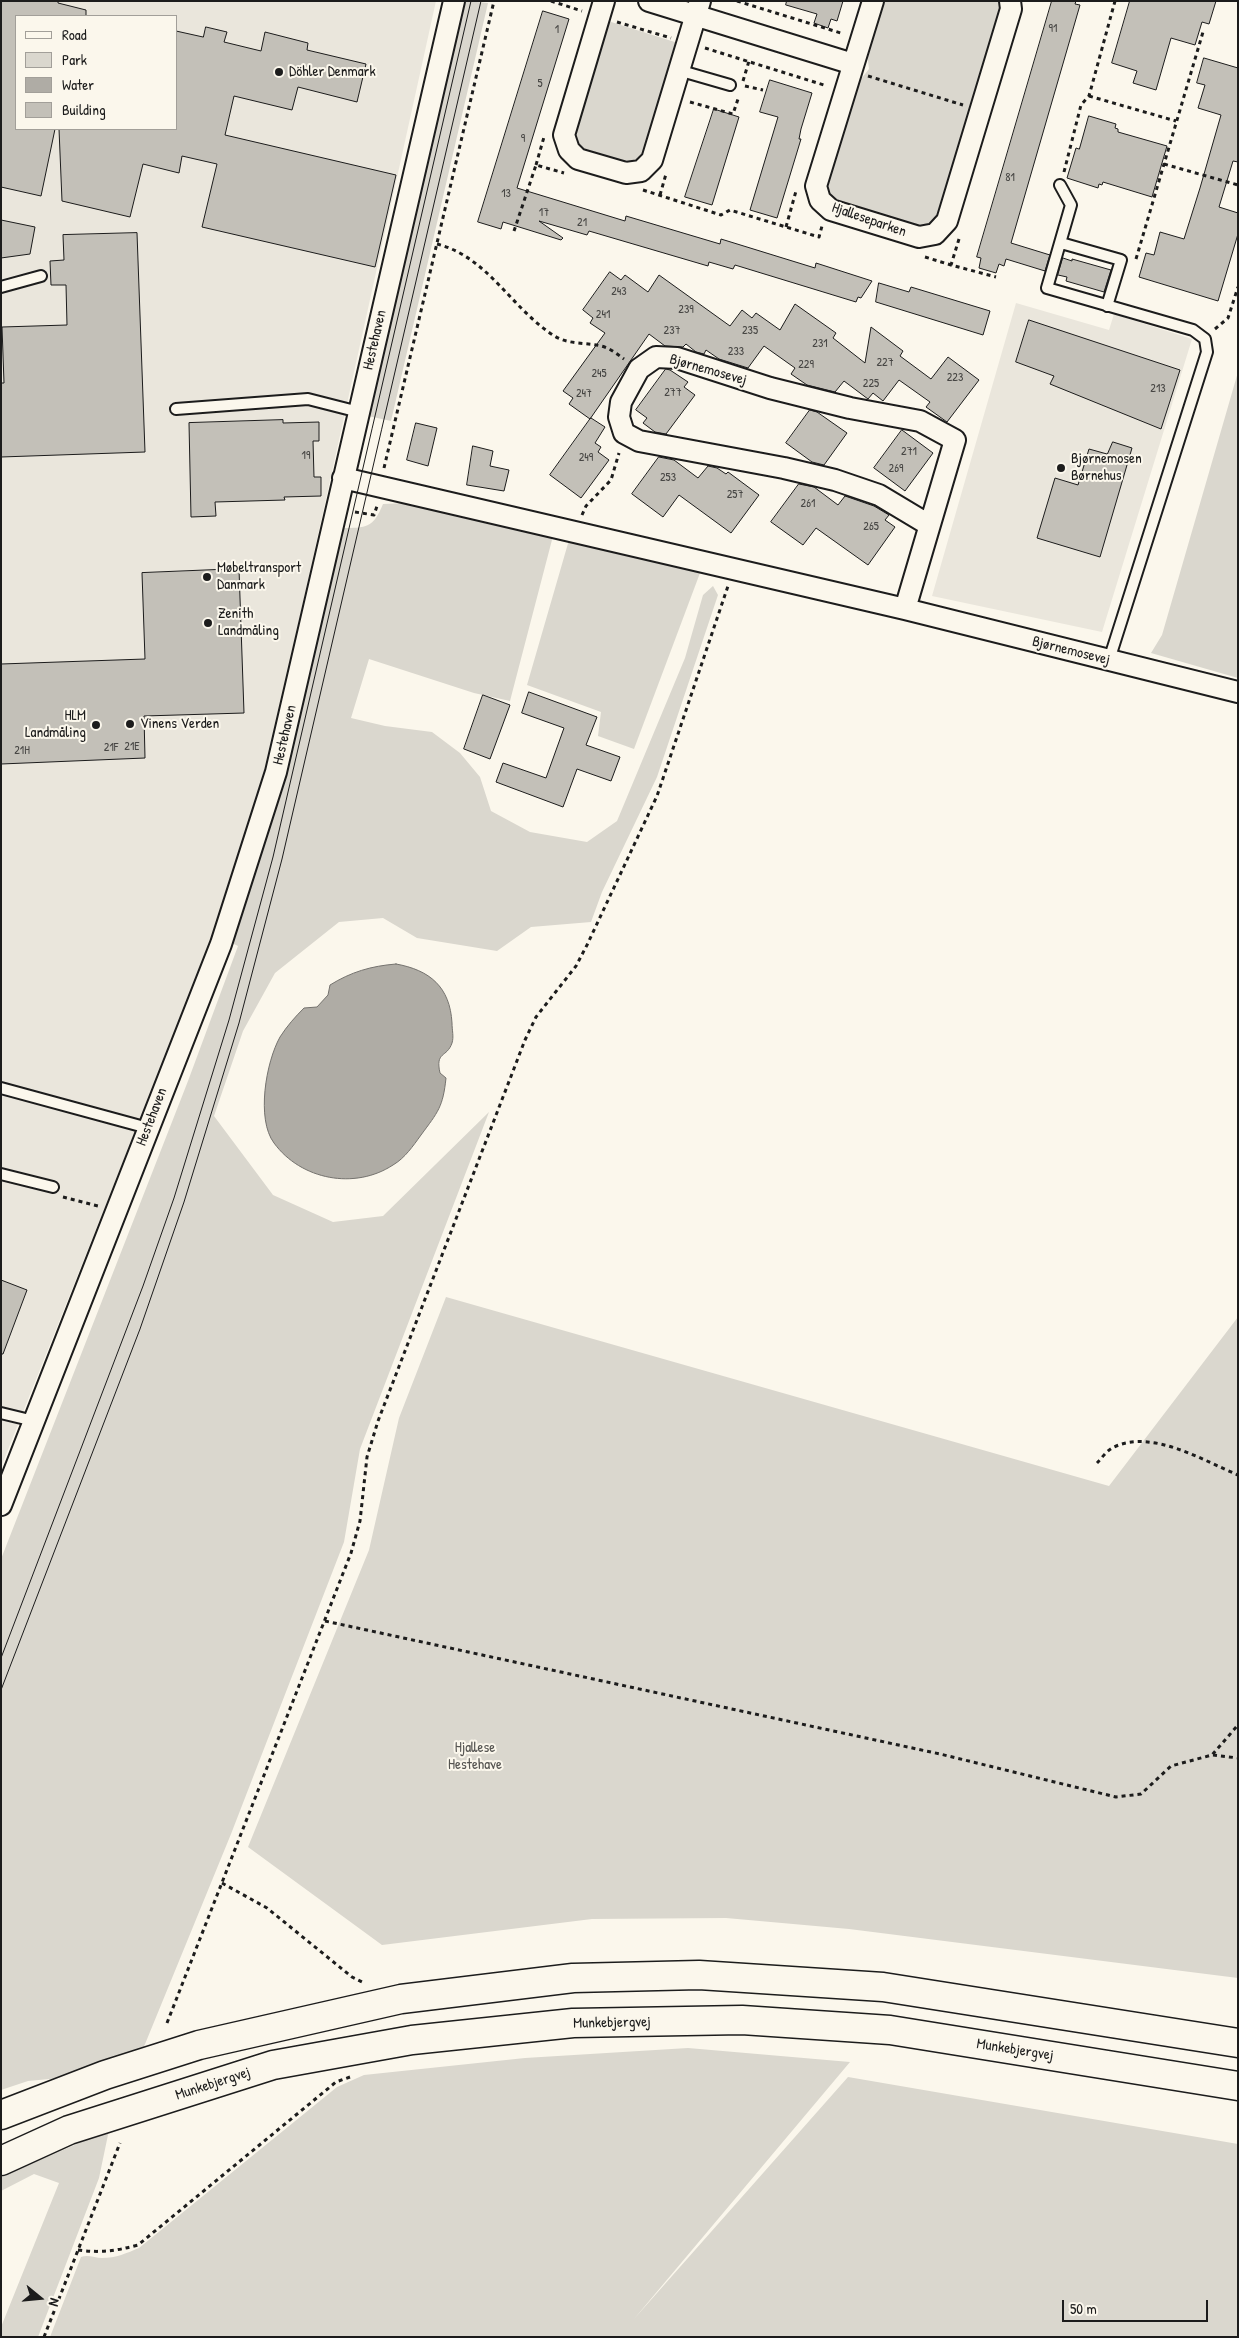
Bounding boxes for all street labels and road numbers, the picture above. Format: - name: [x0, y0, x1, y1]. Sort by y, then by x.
- street label: Hjalleseparken: [829, 199, 909, 241]
- street label: Hestehaven: [359, 308, 391, 372]
- street label: Bjørnemosevej: [667, 350, 749, 390]
- street label: Bjørnemosevej: [1030, 633, 1112, 669]
- street label: Hestehaven: [269, 703, 301, 767]
- street label: Hestehaven: [133, 1085, 171, 1149]
- street label: Munkebjergvej: [573, 2013, 651, 2033]
- street label: Munkebjergvej: [975, 2035, 1055, 2065]
- street label: Munkebjergvej: [173, 2063, 253, 2105]

